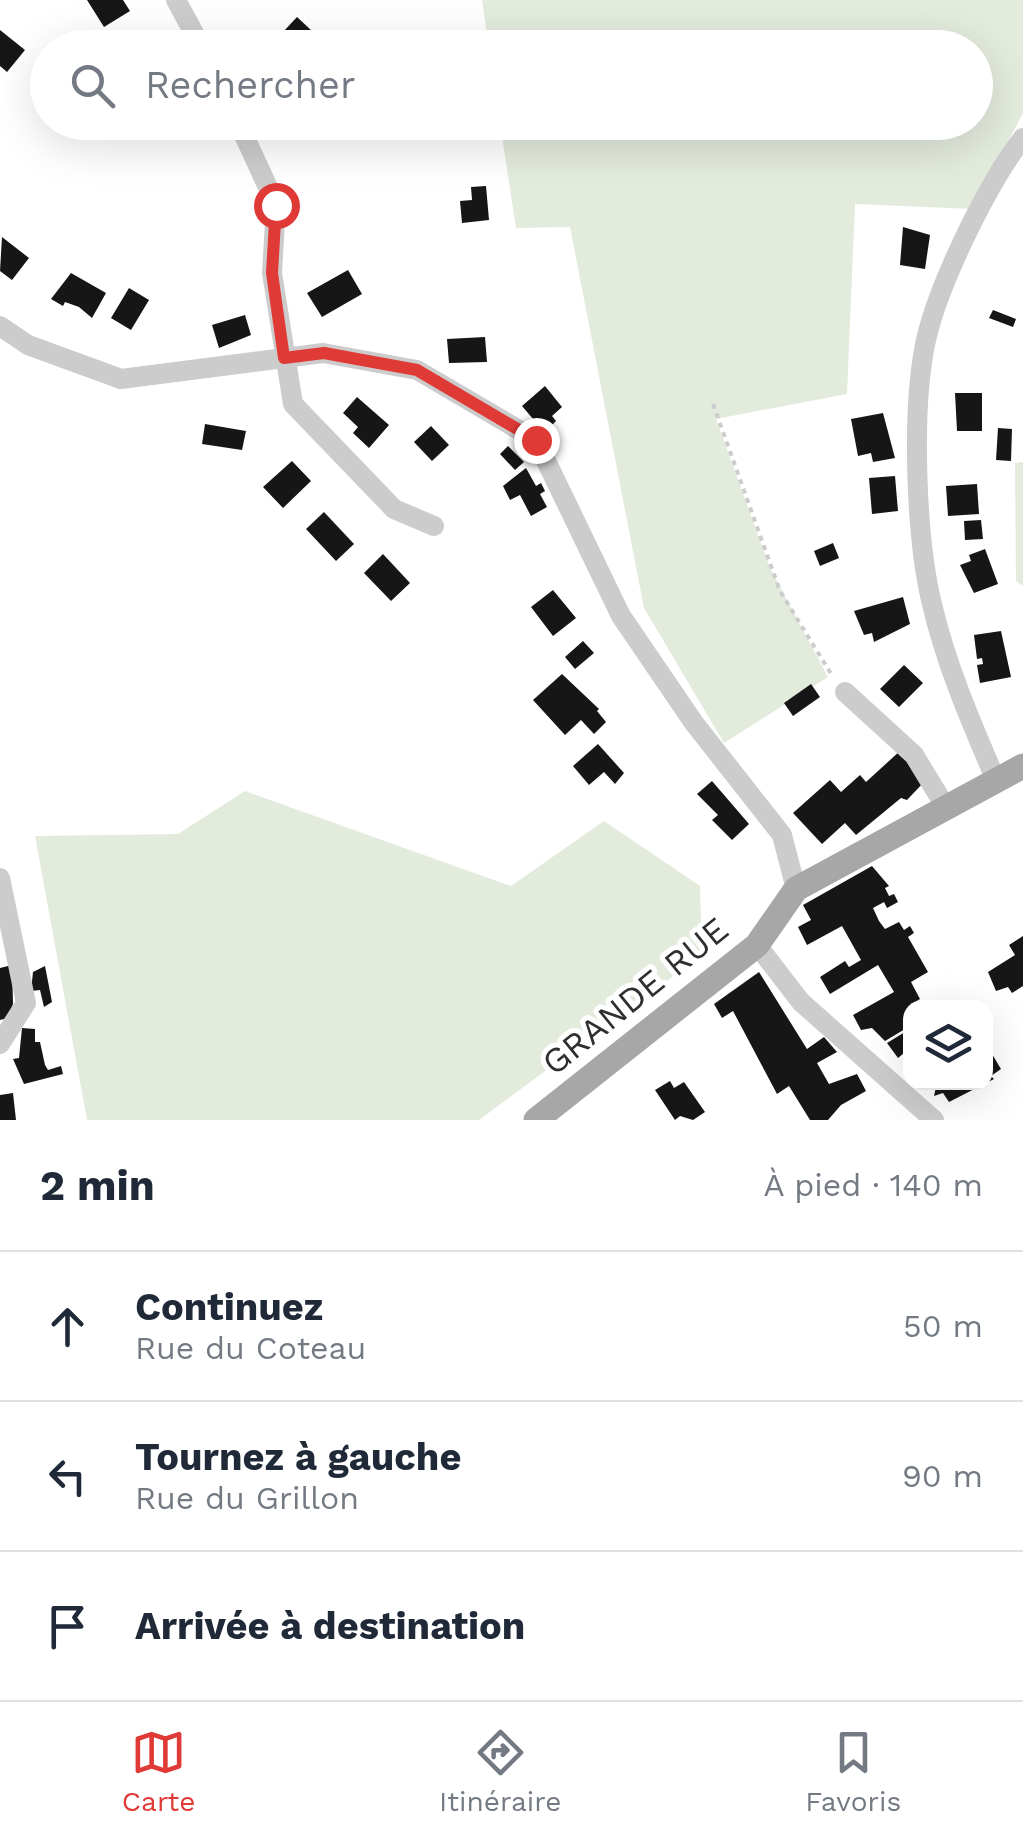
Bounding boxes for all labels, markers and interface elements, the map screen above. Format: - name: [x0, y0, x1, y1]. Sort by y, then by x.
- search box: [30, 30, 993, 140]
- icon: search: [65, 58, 120, 113]
- text: Rechercher: [145, 63, 355, 107]
- route start: [254, 183, 300, 229]
- route end: [514, 418, 560, 464]
- street label: GRANDE RUE: [533, 908, 737, 1084]
- map controls: [903, 1000, 993, 1090]
- button: layers: [903, 1000, 993, 1090]
- text: 2 min: [40, 1161, 155, 1210]
- text: À pied · 140 m: [763, 1166, 983, 1204]
- text: Continuez: [135, 1285, 323, 1329]
- icon: ahead: [40, 1299, 95, 1354]
- text: 50 m: [903, 1307, 983, 1345]
- text: Rue du Coteau: [135, 1329, 366, 1367]
- text: Tournez à gauche: [135, 1435, 461, 1479]
- icon: left: [40, 1449, 95, 1504]
- text: 90 m: [902, 1457, 983, 1495]
- text: Rue du Grillon: [135, 1479, 359, 1517]
- icon: arrive: [40, 1599, 95, 1654]
- text: Arrivée à destination: [135, 1604, 525, 1648]
- tab: Carte: [122, 1725, 195, 1818]
- tab: Itinéraire: [439, 1725, 561, 1818]
- tab: Favoris: [805, 1725, 901, 1818]

